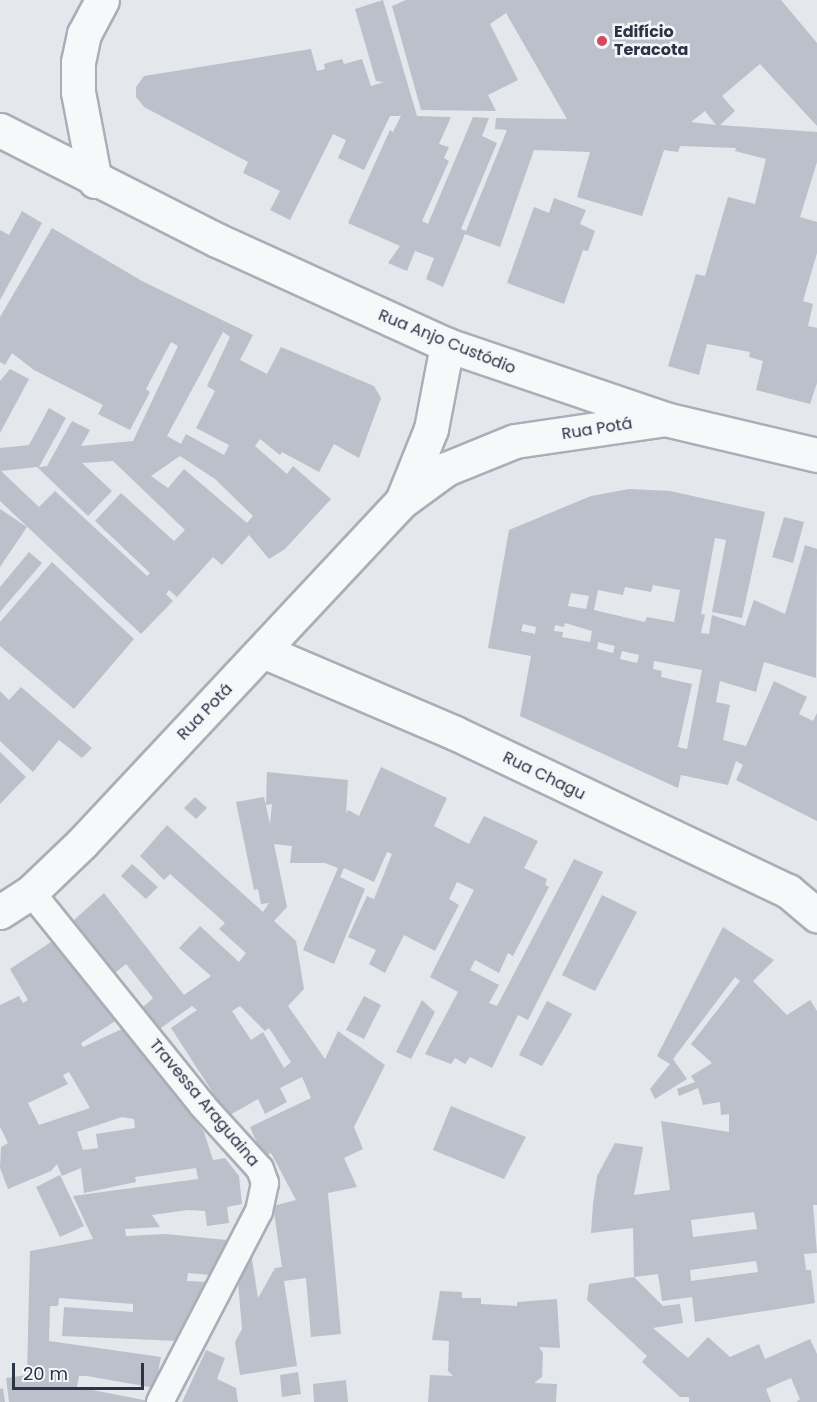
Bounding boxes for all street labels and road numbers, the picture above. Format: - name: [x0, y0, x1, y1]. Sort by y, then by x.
- street label: Rua Anjo Custódio: [375, 306, 519, 378]
- street label: Rua Potá: [560, 414, 634, 444]
- street label: Rua Potá: [173, 680, 237, 744]
- street label: Rua Chagu: [500, 748, 588, 804]
- street label: Travessa Araguaina: [145, 1035, 263, 1171]

